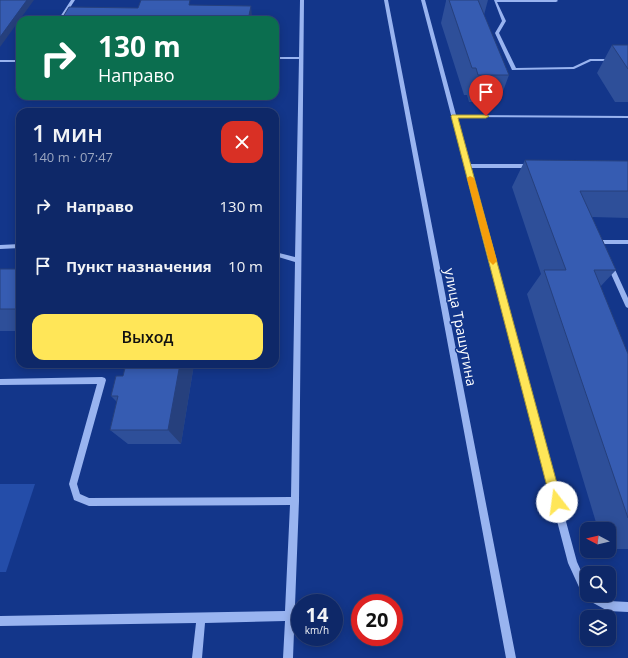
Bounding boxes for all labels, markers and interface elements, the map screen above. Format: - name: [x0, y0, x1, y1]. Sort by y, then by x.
- text: 130 m: [98, 27, 181, 65]
- icon: right: [32, 32, 84, 84]
- text: Направо: [98, 63, 175, 87]
- pin: [469, 75, 503, 116]
- icon: arrive: [475, 81, 497, 103]
- text: 1 мин: [32, 116, 103, 149]
- button: close: [221, 121, 263, 163]
- text: 140 m · 07:47: [32, 148, 113, 166]
- icon: right: [32, 195, 54, 217]
- text: Направо: [66, 196, 134, 216]
- text: 130 m: [219, 196, 263, 216]
- icon: arrive: [32, 255, 54, 277]
- text: Пункт назначения: [66, 256, 212, 276]
- text: 10 m: [228, 256, 263, 276]
- street label: улица Трашутина: [440, 266, 482, 388]
- button: Выход: [32, 314, 263, 360]
- position arrow: [536, 481, 578, 523]
- north arrow: [580, 522, 616, 558]
- map controls: [580, 522, 616, 646]
- button: search: [580, 566, 616, 602]
- speed limit sign: 20: [351, 594, 403, 646]
- text: 14: [306, 601, 328, 628]
- button: layers: [580, 610, 616, 646]
- text: km/h: [305, 623, 329, 637]

